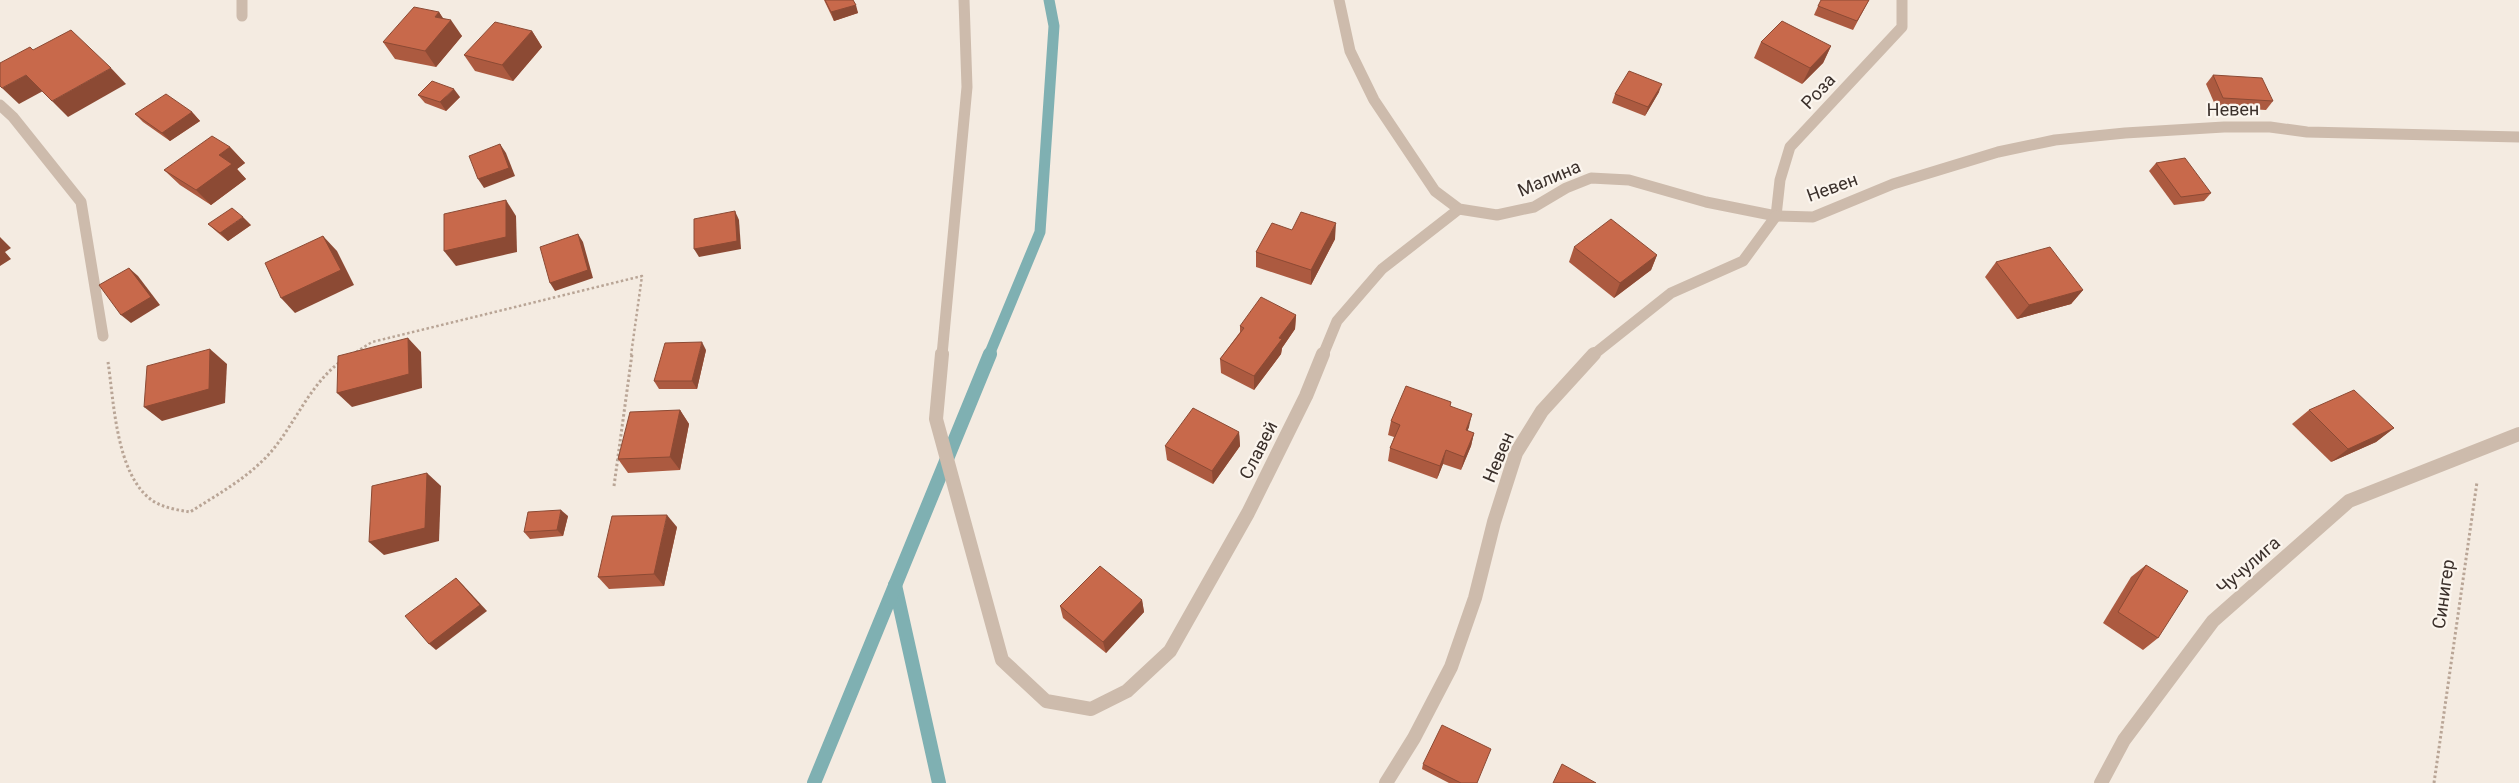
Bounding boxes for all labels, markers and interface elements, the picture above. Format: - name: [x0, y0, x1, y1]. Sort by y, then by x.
- street label: Роза: [1797, 69, 1839, 113]
- street label: Невен: [2207, 98, 2259, 120]
- street label: Малина: [1514, 155, 1584, 201]
- street label: Невен: [1804, 168, 1860, 206]
- street label: Славей: [1235, 418, 1281, 482]
- street label: Невен: [1478, 429, 1518, 485]
- street label: Чучулига: [2212, 532, 2284, 598]
- street label: Синигер: [2428, 558, 2458, 630]

